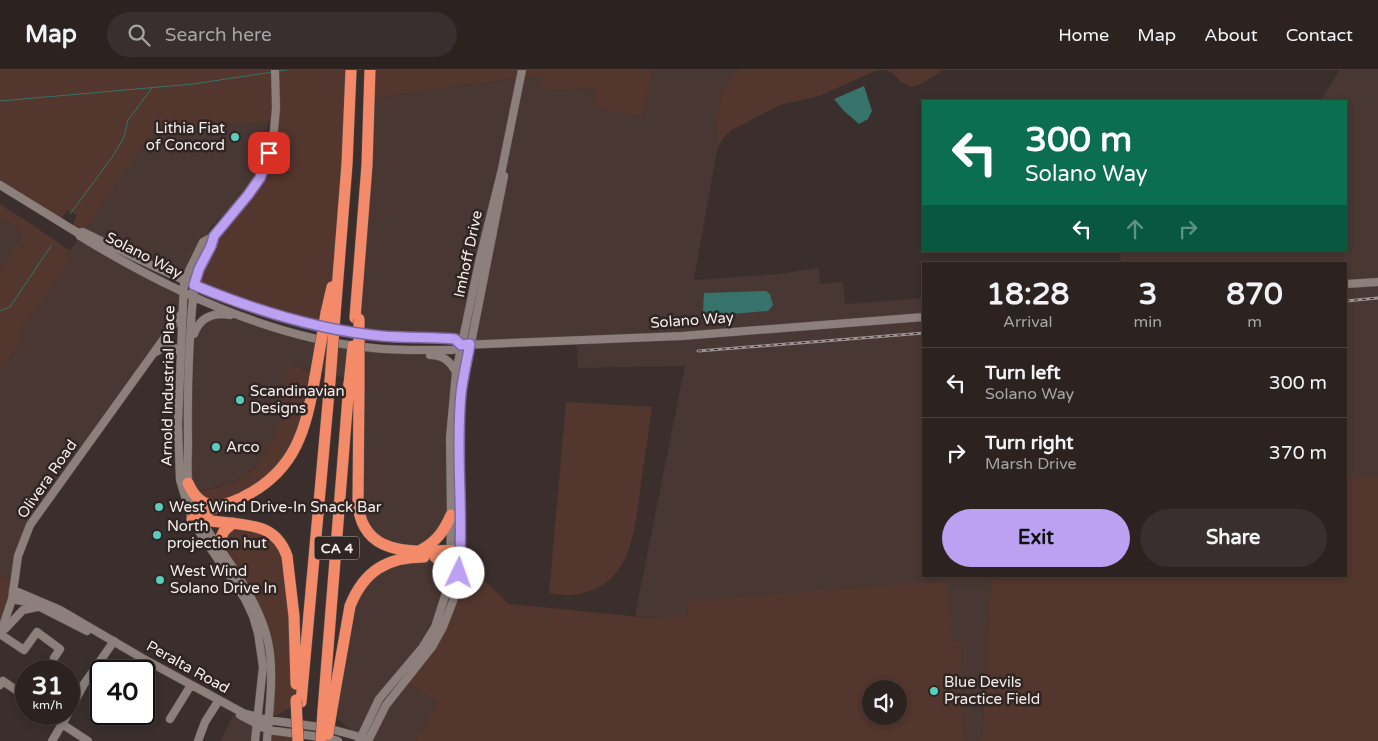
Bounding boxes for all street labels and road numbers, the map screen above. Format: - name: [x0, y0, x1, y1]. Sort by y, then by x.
- street label: Imhoff Drive: [450, 209, 486, 299]
- street label: Solano Way: [103, 228, 185, 282]
- street label: Arnold Industrial Place: [158, 305, 178, 467]
- street label: Solano Way: [650, 308, 734, 332]
- street label: Olivera Road: [13, 436, 81, 522]
- road number: CA 4: [314, 536, 360, 559]
- street label: Peralta Road: [143, 637, 233, 697]

